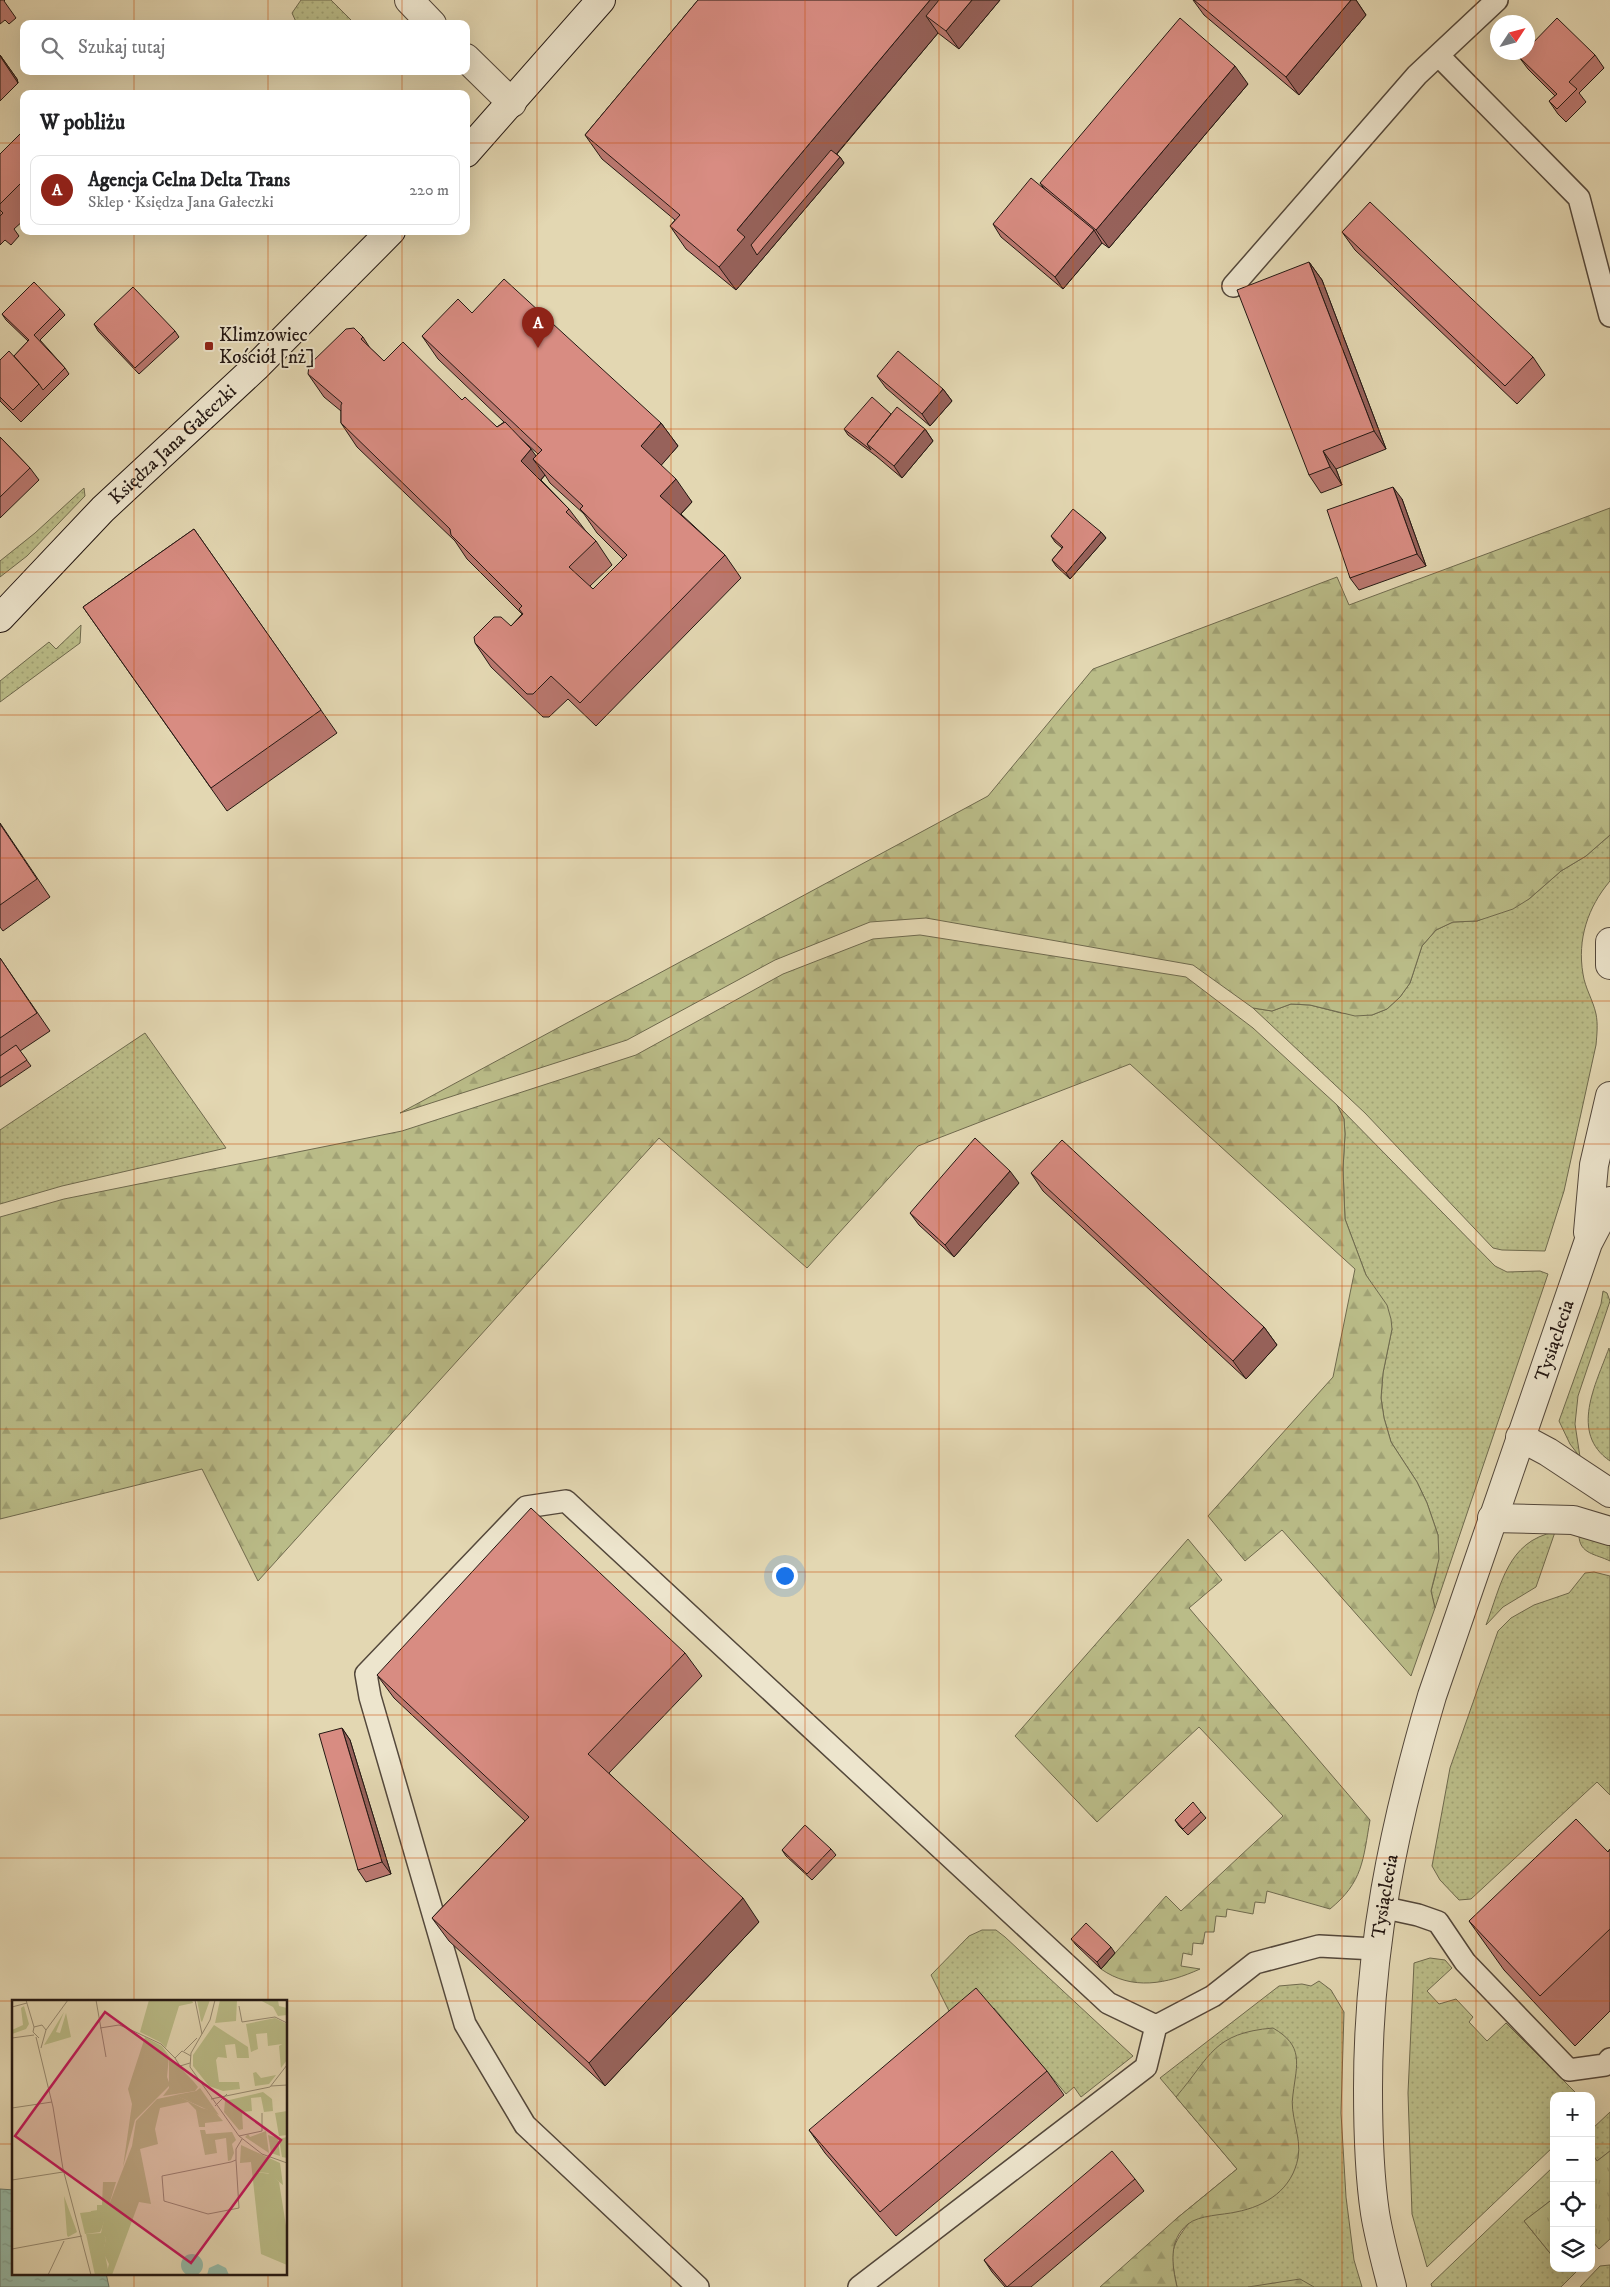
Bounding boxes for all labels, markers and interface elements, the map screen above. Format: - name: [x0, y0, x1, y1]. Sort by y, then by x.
- north arrow: [1490, 15, 1535, 60]
- search box: [20, 20, 470, 75]
- icon: search: [38, 34, 66, 62]
- text: Szukaj tutaj: [78, 36, 165, 59]
- text: W pobliżu: [40, 110, 125, 136]
- text: Agencja Celna Delta Trans: [88, 169, 290, 192]
- text: A: [52, 180, 62, 200]
- text: 220 m: [409, 180, 449, 200]
- text: Sklep · Księdza Jana Gałeczki: [88, 192, 274, 212]
- pin: A: [522, 307, 554, 348]
- place label: Klimzowiec Kościół [nż]: [219, 324, 315, 369]
- marker: Klimzowiec Kościół [nż]: [203, 340, 215, 352]
- street label: Księdza Jana Gałeczki: [104, 380, 241, 509]
- street label: Tysiąclecia: [1530, 1297, 1579, 1384]
- your location: [772, 1563, 798, 1589]
- street label: Tysiąclecia: [1367, 1852, 1403, 1940]
- inset map: [12, 2000, 288, 2274]
- map controls: [1550, 2092, 1595, 2272]
- button: +: [1550, 2092, 1595, 2137]
- button: −: [1550, 2137, 1595, 2182]
- button: locate: [1550, 2182, 1595, 2227]
- button: layers: [1550, 2227, 1595, 2272]

